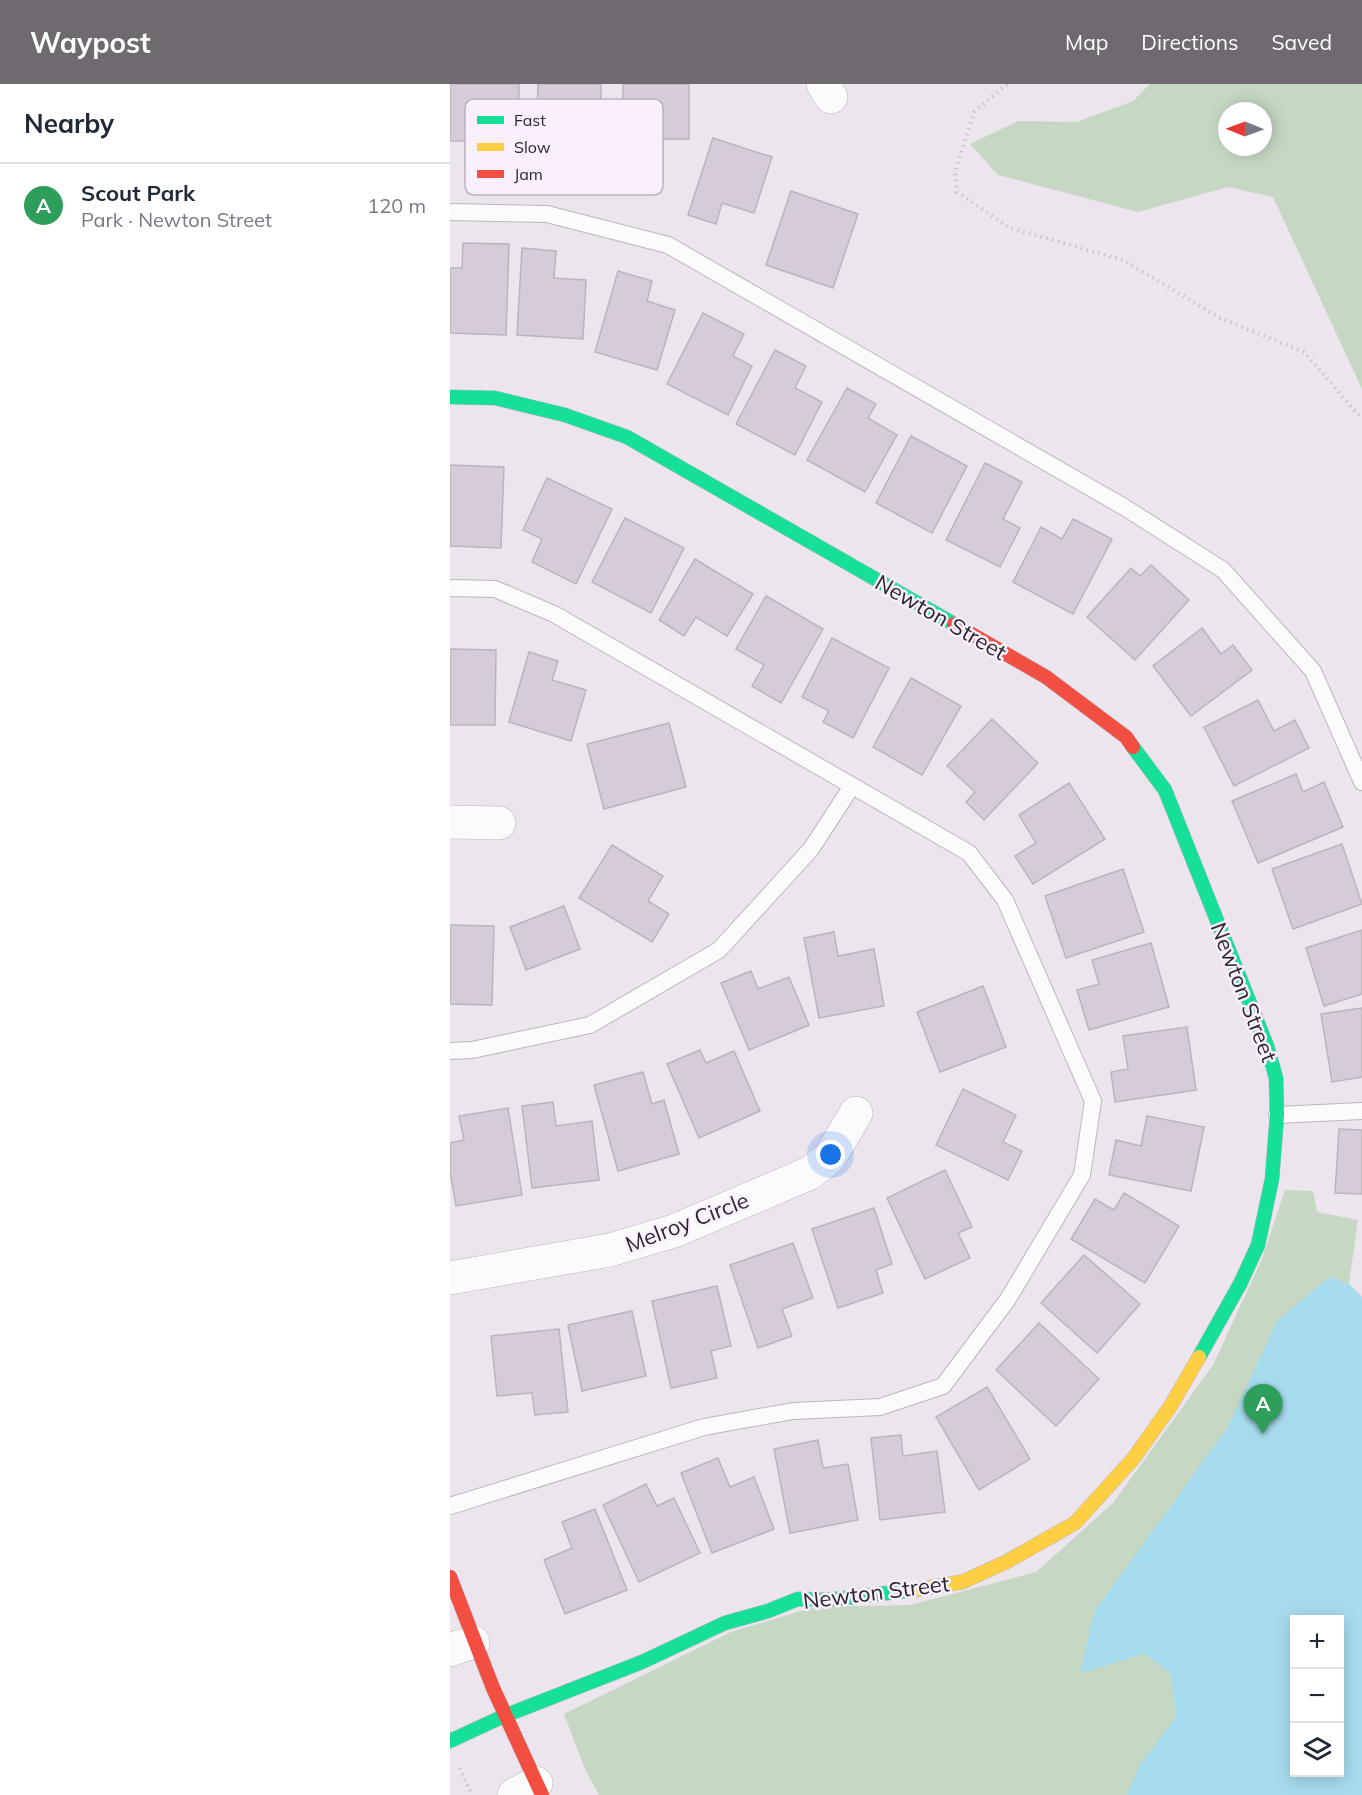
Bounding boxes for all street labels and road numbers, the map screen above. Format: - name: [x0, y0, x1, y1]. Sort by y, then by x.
- street label: Newton Street: [870, 568, 1012, 666]
- street label: Newton Street: [1205, 918, 1284, 1066]
- street label: Melroy Circle: [621, 1186, 753, 1258]
- street label: Newton Street: [801, 1569, 951, 1615]

